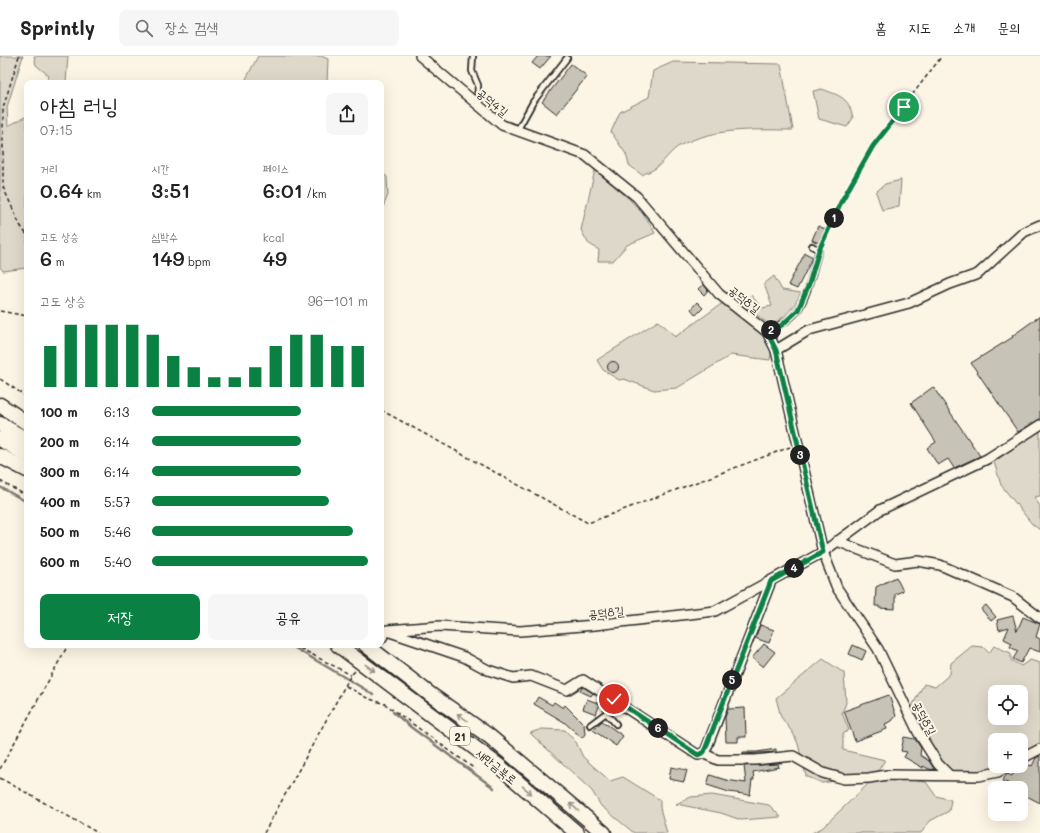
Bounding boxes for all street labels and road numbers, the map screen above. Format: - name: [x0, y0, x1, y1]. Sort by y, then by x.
- street label: 공덕4길: [474, 84, 512, 120]
- street label: 공덕8길: [726, 282, 764, 317]
- street label: 공덕8길: [587, 602, 625, 622]
- street label: 공덕8길: [909, 698, 941, 738]
- road number: 21: [450, 727, 470, 745]
- street label: 새만금북로: [473, 745, 521, 787]

